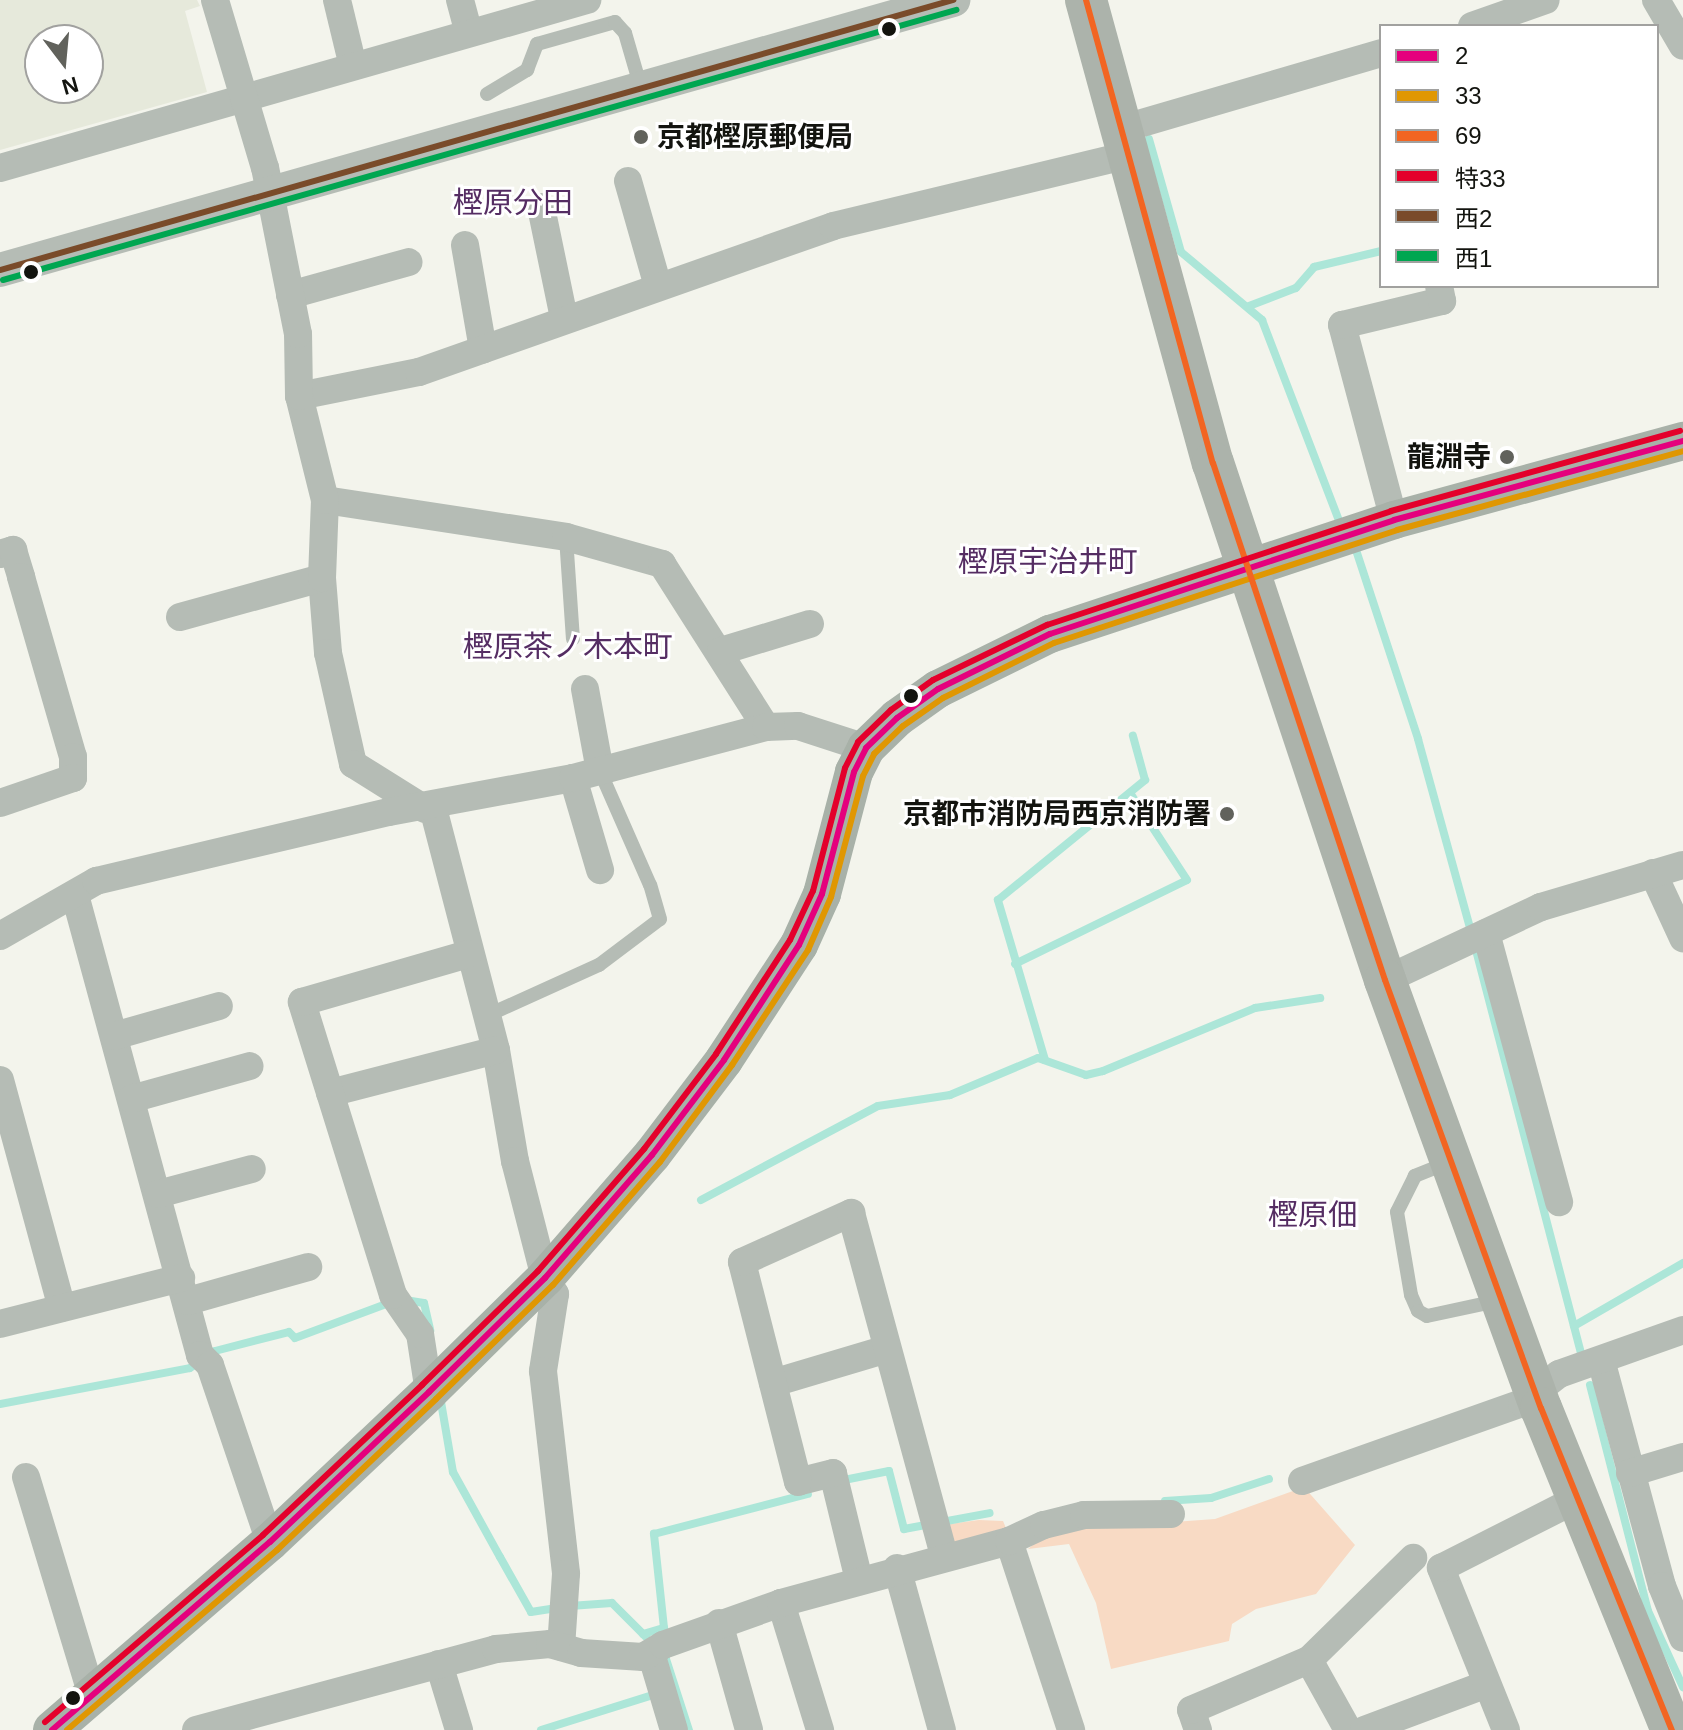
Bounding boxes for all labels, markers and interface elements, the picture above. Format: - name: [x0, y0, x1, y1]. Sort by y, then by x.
- unlabelled marker: [881, 21, 897, 37]
- north arrow: [24, 24, 104, 104]
- legend: [1379, 24, 1659, 288]
- text: 2: [1455, 42, 1468, 69]
- text: N: [59, 71, 81, 100]
- text: 33: [1455, 82, 1482, 109]
- place label: 京都樫原郵便局: [657, 120, 853, 154]
- text: 69: [1455, 122, 1482, 149]
- marker: 京都樫原郵便局: [632, 128, 650, 146]
- text: 特33: [1455, 165, 1506, 192]
- district label: 樫原分田: [453, 185, 573, 221]
- text: 西2: [1455, 205, 1492, 232]
- text: 西1: [1455, 245, 1492, 272]
- unlabelled marker: [23, 264, 39, 280]
- place label: 龍淵寺: [1407, 440, 1491, 474]
- marker: 龍淵寺: [1498, 448, 1516, 466]
- district label: 樫原宇治井町: [958, 544, 1138, 580]
- district label: 樫原茶ノ木本町: [463, 629, 673, 665]
- unlabelled marker: [903, 688, 919, 704]
- place label: 京都市消防局西京消防署: [903, 797, 1211, 831]
- marker: 京都市消防局西京消防署: [1218, 805, 1236, 823]
- district label: 樫原佃: [1268, 1197, 1358, 1233]
- unlabelled marker: [65, 1690, 81, 1706]

